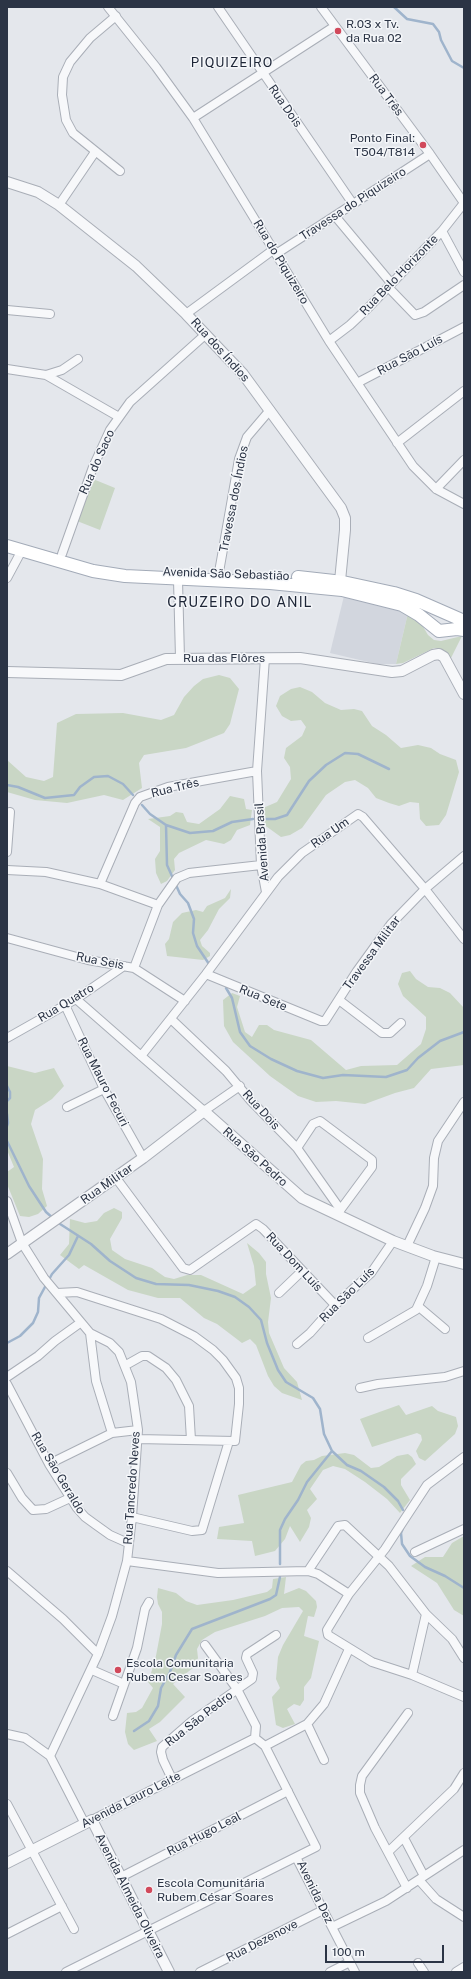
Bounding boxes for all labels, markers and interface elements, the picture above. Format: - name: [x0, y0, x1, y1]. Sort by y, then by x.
- place label: R.03 x Tv. da Rua 02: [346, 17, 402, 45]
- marker: R.03 x Tv. da Rua 02: [333, 26, 343, 36]
- district label: PIQUIZEIRO: [191, 55, 273, 71]
- street label: Rua Três: [366, 71, 406, 119]
- street label: Rua Dois: [265, 82, 305, 130]
- place label: Ponto Final: T504/T814: [350, 131, 415, 159]
- marker: Ponto Final: T504/T814: [418, 140, 428, 150]
- street label: Travessa do Piquizeiro: [297, 164, 409, 244]
- street label: Rua do Piquizeiro: [250, 217, 312, 307]
- street label: Rua Belo Horizonte: [357, 232, 441, 318]
- street label: Rua dos Índios: [188, 315, 252, 385]
- street label: Rua São Luís: [375, 332, 445, 378]
- street label: Rua do Saco: [76, 427, 118, 497]
- street label: Travessa dos Índios: [217, 444, 251, 554]
- street label: Avenida São Sebastião: [162, 565, 290, 583]
- district label: CRUZEIRO DO ANIL: [167, 595, 313, 611]
- street label: Rua das Flôres: [183, 651, 265, 665]
- street label: Rua Três: [150, 775, 200, 801]
- street label: Avenida Brasil: [252, 802, 272, 882]
- street label: Rua Um: [308, 815, 352, 851]
- street label: Travessa Militar: [340, 913, 404, 993]
- street label: Rua Seis: [75, 949, 125, 973]
- street label: Rua Quatro: [35, 981, 97, 1025]
- street label: Rua Sete: [237, 982, 289, 1014]
- street label: Rua Mauro Fecuri: [74, 1035, 132, 1129]
- street label: Rua Dois: [239, 1087, 283, 1133]
- street label: Rua São Pedro: [220, 1124, 290, 1190]
- street label: Rua Militar: [78, 1161, 136, 1207]
- street label: Rua Dom Luís: [263, 1229, 325, 1295]
- street label: Rua São Luís: [317, 1265, 377, 1325]
- street label: Rua São Geraldo: [28, 1429, 88, 1517]
- street label: Rua Tancredo Neves: [121, 1431, 143, 1545]
- place label: Escola Comunitaria Rubem Cesar Soares: [126, 1656, 242, 1684]
- marker: Escola Comunitaria Rubem Cesar Soares: [113, 1665, 123, 1675]
- street label: Rua São Pedro: [162, 1688, 236, 1750]
- street label: Avenida Lauro Leite: [79, 1769, 183, 1831]
- street label: Rua Hugo Leal: [164, 1809, 244, 1859]
- street label: Avenida Almeida Oliveira: [92, 1831, 168, 1961]
- street label: Avenida Dez: [294, 1858, 336, 1926]
- place label: Escola Comunitária Rubem César Soares: [157, 1876, 273, 1904]
- marker: Escola Comunitária Rubem César Soares: [144, 1885, 154, 1895]
- street label: Rua Dezenove: [224, 1917, 300, 1965]
- scale bar: [327, 1937, 446, 1963]
- text: 100 m: [332, 1945, 365, 1959]

